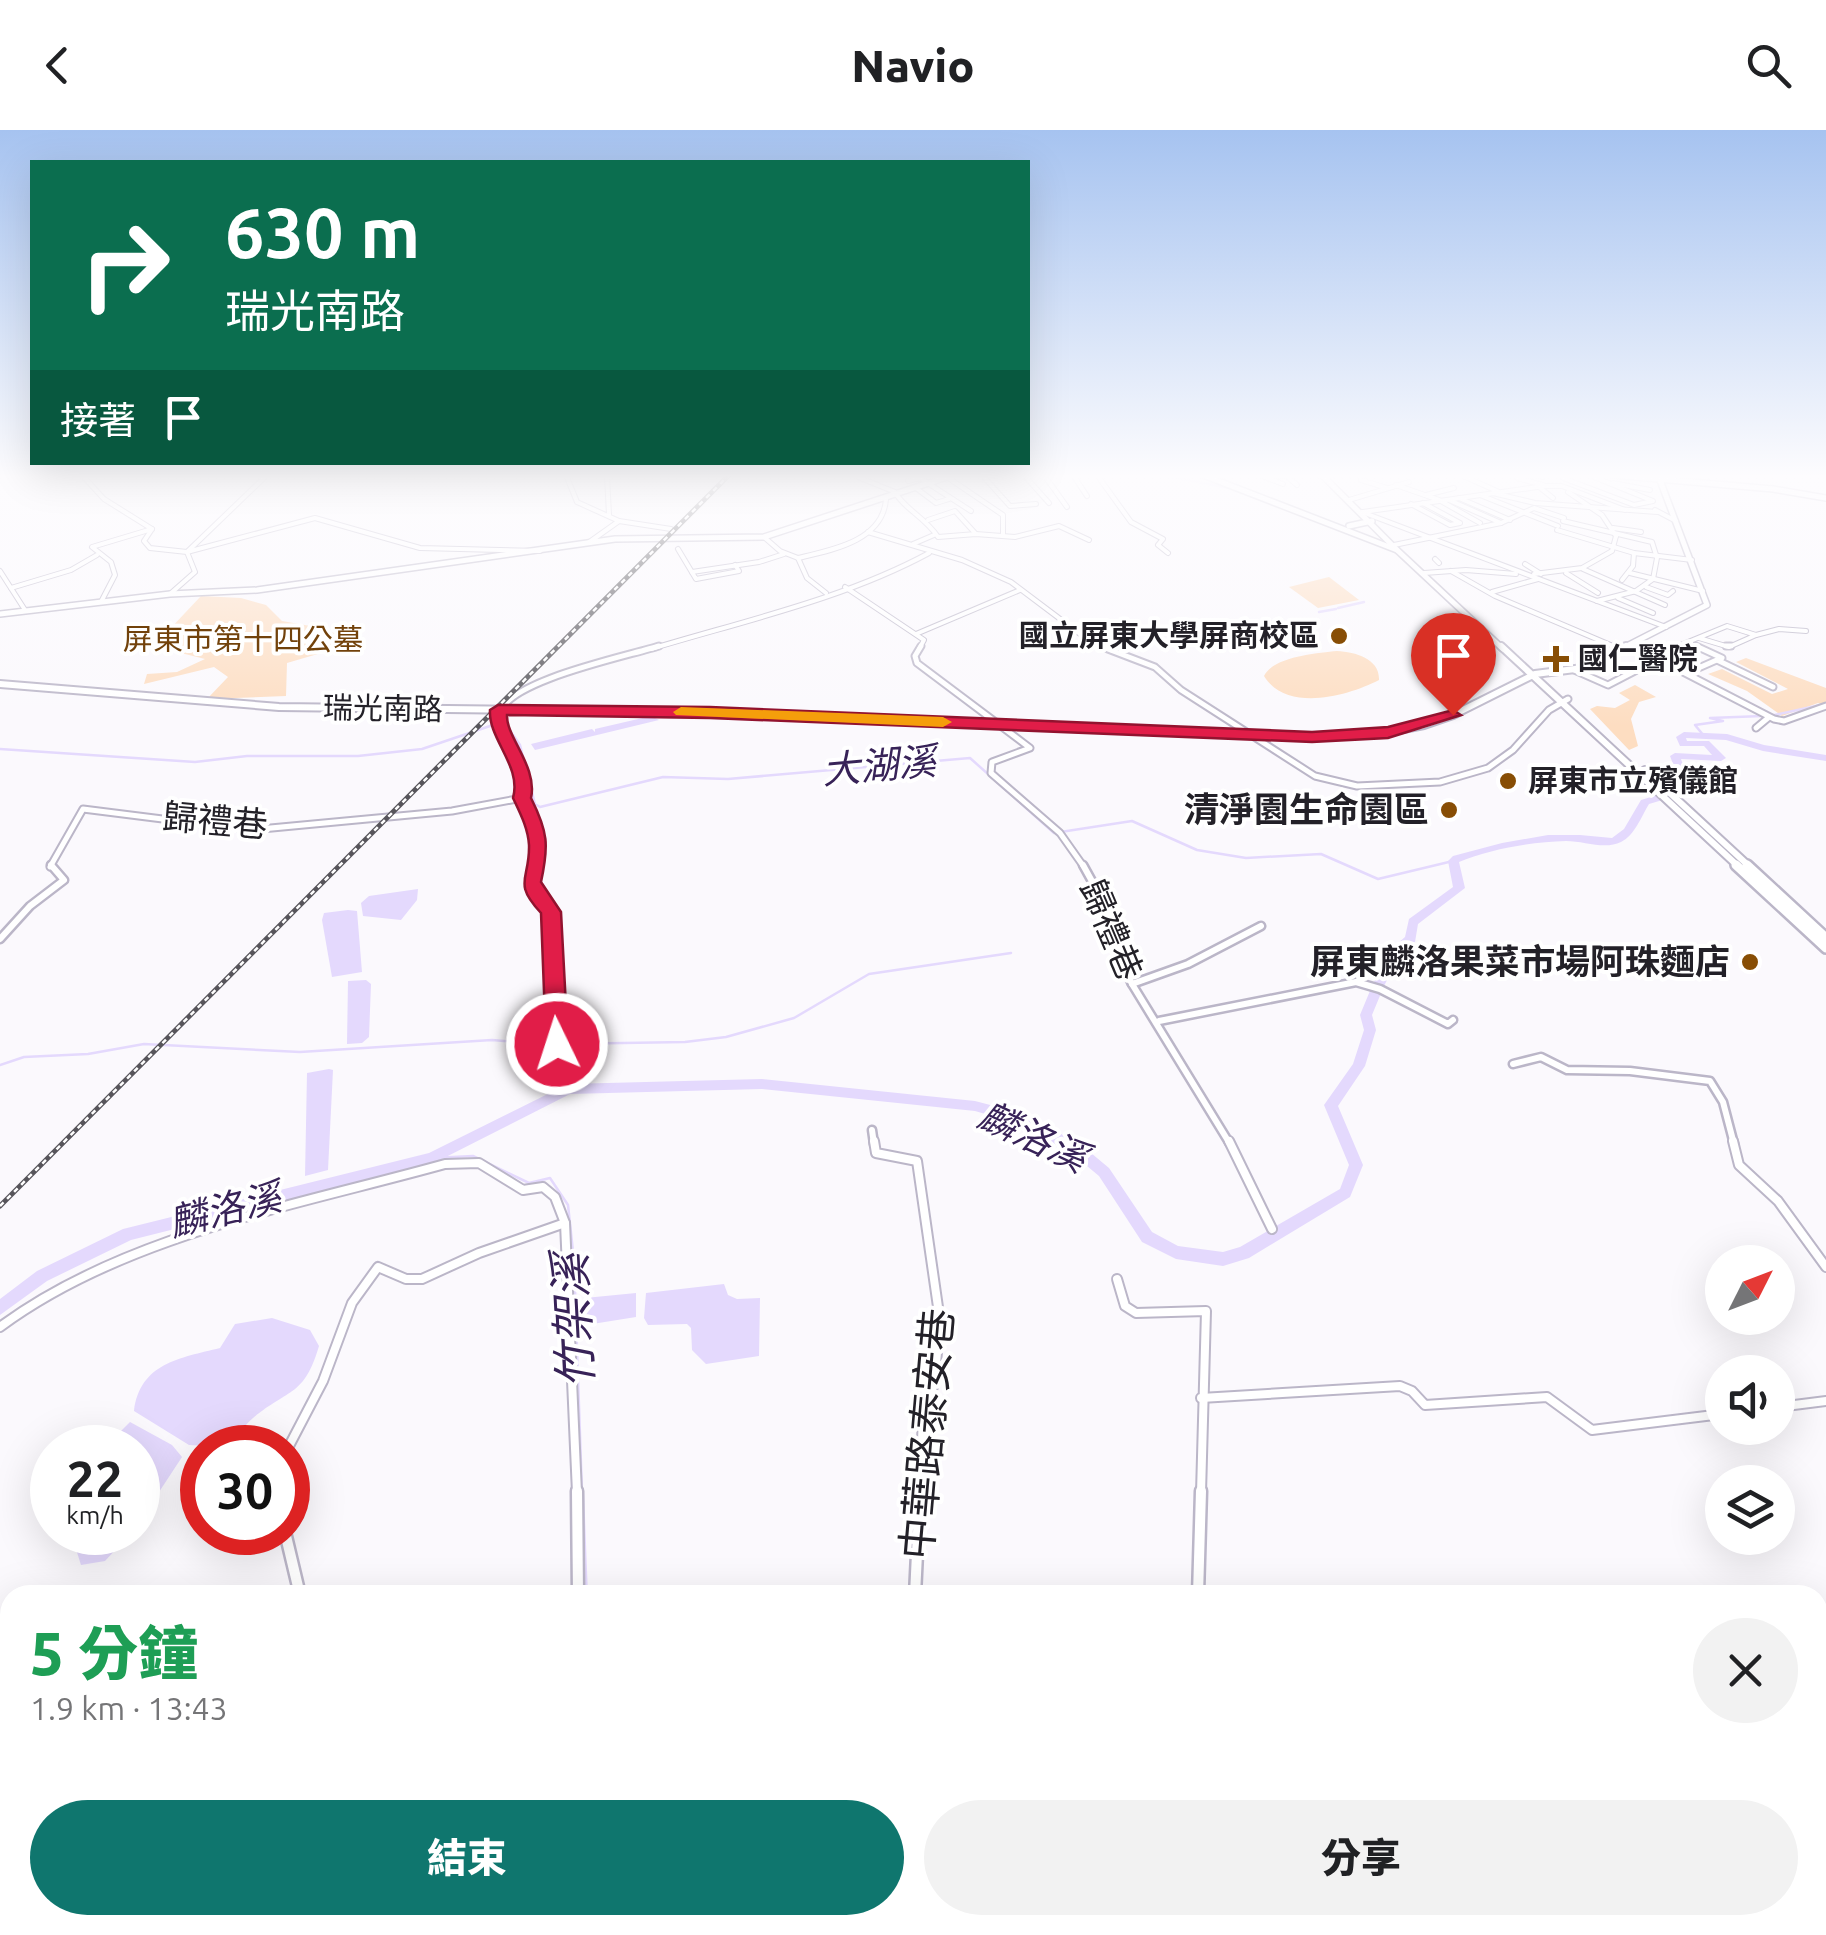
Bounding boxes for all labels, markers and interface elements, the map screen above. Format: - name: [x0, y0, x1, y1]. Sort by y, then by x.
- icon: back: [30, 38, 85, 93]
- icon: search: [1741, 38, 1796, 93]
- text: Navio: [851, 40, 975, 91]
- text: 630 m: [225, 193, 420, 271]
- icon: right: [60, 200, 190, 330]
- text: 瑞光南路: [225, 285, 405, 336]
- icon: arrive: [156, 390, 211, 445]
- text: 接著: [60, 399, 136, 441]
- pin: [1411, 613, 1496, 716]
- place label: 國立屏東大學屏商校區: [1019, 618, 1319, 652]
- park label: 屏東市第十四公墓: [123, 622, 363, 656]
- marker: 國立屏東大學屏商校區: [1328, 625, 1350, 647]
- icon: arrive: [1426, 628, 1481, 683]
- place label: 國仁醫院: [1578, 641, 1698, 675]
- marker: 國仁醫院: [1543, 646, 1569, 672]
- street label: 瑞光南路: [323, 690, 443, 726]
- water label: 大湖溪: [820, 739, 942, 791]
- place label: 屏東市立殯儀館: [1528, 763, 1738, 797]
- marker: 屏東市立殯儀館: [1497, 770, 1519, 792]
- place label: 清淨園生命園區: [1184, 789, 1429, 829]
- street label: 歸禮巷: [161, 796, 269, 845]
- marker: 清淨園生命園區: [1438, 799, 1460, 821]
- street label: 歸禮巷: [1073, 873, 1151, 986]
- place label: 屏東麟洛果菜市場阿珠麵店: [1310, 941, 1730, 981]
- marker: 屏東麟洛果菜市場阿珠麵店: [1739, 951, 1761, 973]
- position arrow: [505, 992, 609, 1096]
- water label: 麟洛溪: [973, 1093, 1098, 1181]
- water label: 麟洛溪: [164, 1174, 290, 1243]
- north arrow: [1705, 1245, 1795, 1335]
- map controls: [1705, 1245, 1795, 1555]
- water label: 竹架溪: [543, 1246, 601, 1390]
- street label: 中華路泰安巷: [892, 1306, 961, 1562]
- button: sound: [1705, 1355, 1795, 1445]
- speed limit sign: 30: [180, 1425, 310, 1555]
- text: 22: [67, 1450, 123, 1506]
- button: layers: [1705, 1465, 1795, 1555]
- text: km/h: [66, 1501, 124, 1529]
- button: close: [1693, 1618, 1798, 1723]
- text: 5 分鐘: [30, 1619, 198, 1686]
- text: 1.9 km · 13:43: [30, 1690, 228, 1726]
- button: 結束: [30, 1800, 904, 1915]
- button: 分享: [924, 1800, 1798, 1915]

